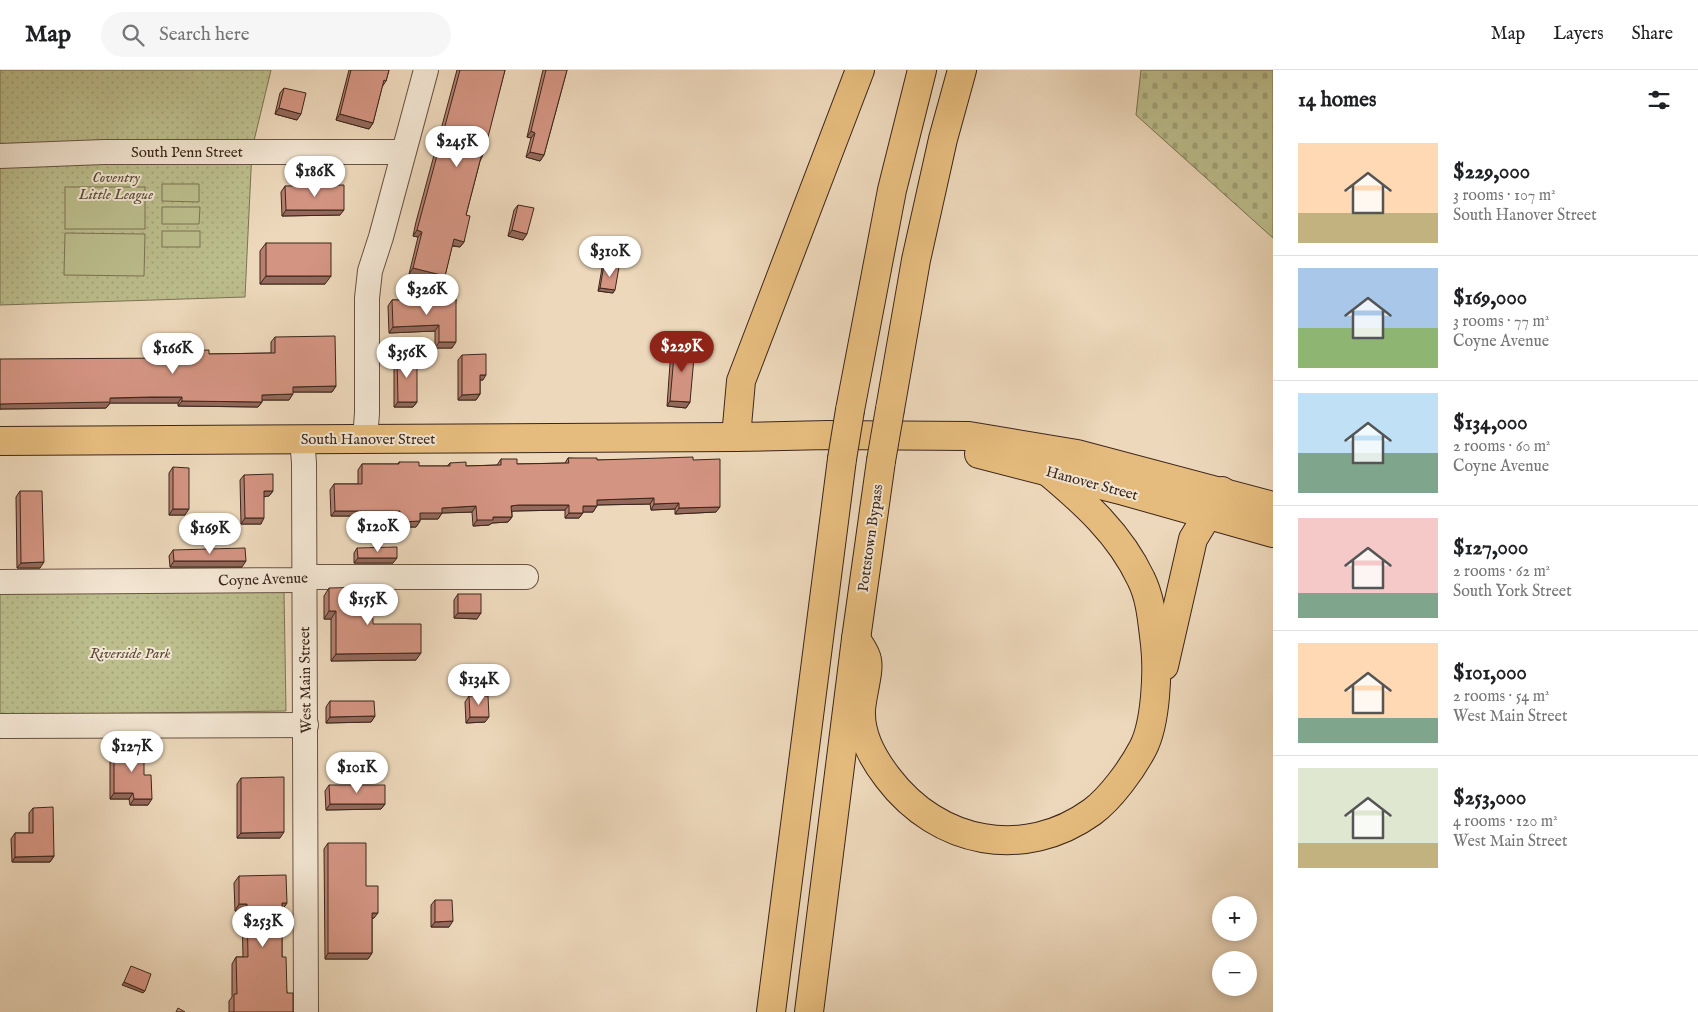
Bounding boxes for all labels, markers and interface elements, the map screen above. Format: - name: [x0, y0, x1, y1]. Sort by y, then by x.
- search box: [101, 12, 451, 57]
- text: Map: [25, 19, 71, 50]
- icon: search: [119, 21, 147, 49]
- text: Search here: [159, 23, 250, 47]
- text: Map: [1491, 23, 1525, 46]
- text: Layers: [1553, 23, 1604, 46]
- text: Share: [1632, 23, 1673, 46]
- icon: filters: [1645, 86, 1673, 114]
- text: 14 homes: [1298, 87, 1376, 114]
- pin: $245K: [422, 126, 492, 168]
- text: $245K: [436, 132, 478, 152]
- street label: South Penn Street: [131, 143, 243, 162]
- pin: $186K: [280, 156, 350, 198]
- text: $229,000: [1453, 159, 1530, 186]
- text: $186K: [295, 162, 335, 182]
- icon: home: [1338, 163, 1398, 223]
- park label: Coventry Little League: [78, 168, 153, 205]
- text: 3 rooms · 107 m²: [1453, 186, 1556, 206]
- text: South Hanover Street: [1453, 206, 1597, 226]
- pin: $310K: [575, 236, 645, 278]
- text: $310K: [590, 242, 630, 262]
- pin: $326K: [392, 274, 462, 316]
- text: $326K: [407, 280, 447, 300]
- text: $169,000: [1453, 285, 1527, 312]
- icon: home: [1338, 288, 1398, 348]
- text: 3 rooms · 77 m²: [1453, 312, 1549, 332]
- pin: $229K: [647, 330, 717, 373]
- pin: $166K: [138, 332, 208, 375]
- text: Coyne Avenue: [1453, 332, 1549, 352]
- pin: $356K: [372, 336, 442, 379]
- text: $229K: [661, 337, 703, 357]
- text: $166K: [153, 339, 193, 359]
- text: $356K: [388, 343, 426, 363]
- text: $134,000: [1453, 410, 1528, 437]
- icon: home: [1338, 413, 1398, 473]
- street label: South Hanover Street: [301, 430, 435, 449]
- text: 2 rooms · 60 m²: [1453, 437, 1551, 457]
- text: Coyne Avenue: [1453, 457, 1549, 477]
- street label: Hanover Street: [1044, 462, 1140, 505]
- street label: Pottstown Bypass: [854, 483, 887, 593]
- pin: $120K: [343, 510, 413, 553]
- pin: $169K: [175, 512, 245, 555]
- text: $120K: [357, 517, 399, 537]
- text: $169K: [190, 519, 230, 539]
- text: $127,000: [1453, 535, 1528, 562]
- icon: home: [1338, 538, 1398, 598]
- text: 2 rooms · 62 m²: [1453, 562, 1550, 582]
- street label: Coyne Avenue: [218, 568, 308, 591]
- text: South York Street: [1453, 582, 1572, 602]
- pin: $155K: [333, 584, 403, 626]
- text: $155K: [349, 590, 387, 610]
- street label: West Main Street: [295, 626, 316, 734]
- park label: Riverside Park: [90, 644, 170, 663]
- text: $101,000: [1453, 660, 1527, 687]
- icon: home: [1338, 663, 1398, 723]
- pin: $134K: [444, 664, 514, 706]
- text: $134K: [459, 670, 499, 690]
- text: 2 rooms · 54 m²: [1453, 687, 1550, 707]
- text: West Main Street: [1453, 707, 1567, 727]
- pin: $127K: [97, 730, 167, 773]
- text: $127K: [111, 737, 153, 757]
- pin: $101K: [322, 752, 392, 794]
- text: $101K: [337, 758, 377, 778]
- text: $253,000: [1453, 785, 1526, 812]
- icon: home: [1338, 788, 1398, 848]
- text: 4 rooms · 120 m²: [1453, 812, 1558, 832]
- text: West Main Street: [1453, 832, 1567, 852]
- map controls: [1212, 896, 1257, 996]
- button: +: [1212, 896, 1257, 941]
- pin: $253K: [228, 906, 298, 948]
- text: $253K: [243, 912, 283, 932]
- button: −: [1212, 951, 1257, 996]

